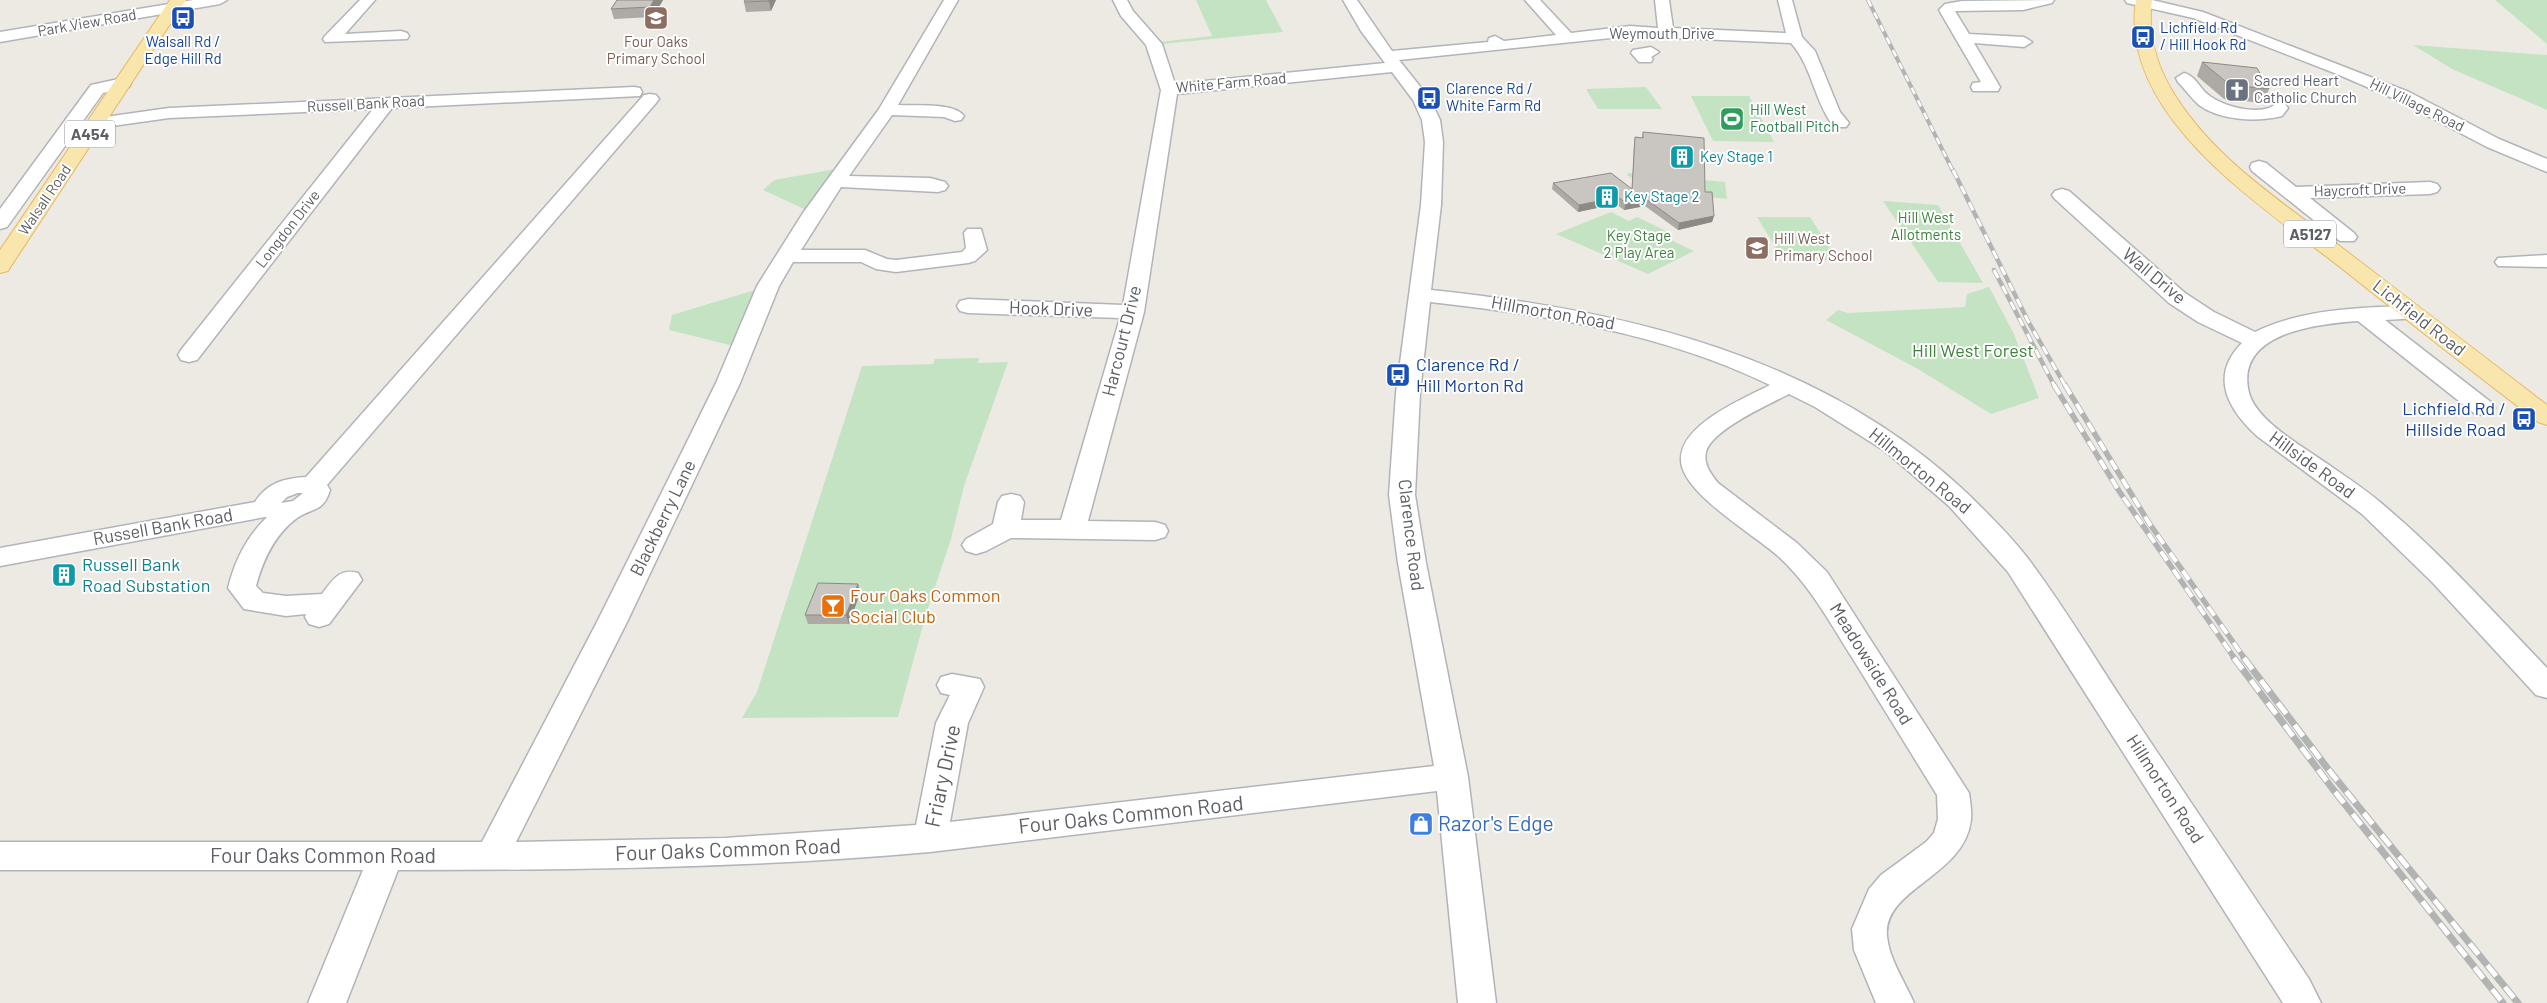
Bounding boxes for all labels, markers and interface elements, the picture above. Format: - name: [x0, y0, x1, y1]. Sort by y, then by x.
- street label: Park View Road: [36, 4, 138, 40]
- bus stop icon: Walsall Rd / Edge Hill Rd: [170, 5, 196, 31]
- school or university icon: Four Oaks Primary School: [643, 5, 669, 31]
- place label: Lichfield Rd / Hill Hook Rd: [2160, 18, 2247, 53]
- street label: Weymouth Drive: [1609, 24, 1715, 42]
- bus stop icon: Lichfield Rd / Hill Hook Rd: [2130, 24, 2156, 50]
- place label: Walsall Rd / Edge Hill Rd: [144, 32, 222, 67]
- place label: Four Oaks Primary School: [607, 32, 705, 67]
- street label: White Farm Road: [1175, 68, 1287, 96]
- place label: Sacred Heart Catholic Church: [2254, 71, 2357, 106]
- street label: Hill Village Road: [2367, 73, 2468, 135]
- church icon: Sacred Heart Catholic Church: [2224, 77, 2250, 103]
- place label: Clarence Rd / White Farm Rd: [1446, 79, 1541, 114]
- bus stop icon: Clarence Rd / White Farm Rd: [1416, 85, 1442, 111]
- street label: Russell Bank Road: [307, 91, 425, 115]
- place label: Hill West Football Pitch: [1750, 100, 1839, 135]
- sports icon: Hill West Football Pitch: [1719, 106, 1745, 132]
- road number: A454: [65, 120, 115, 148]
- building icon: Key Stage 1: [1669, 144, 1695, 170]
- place label: Key Stage 1: [1700, 147, 1773, 165]
- street label: Walsall Road: [14, 161, 74, 238]
- street label: Haycroft Drive: [2313, 178, 2407, 200]
- building icon: Key Stage 2: [1594, 184, 1620, 210]
- street label: Longdon Drive: [251, 186, 323, 271]
- place label: Key Stage 2: [1624, 187, 1700, 205]
- park label: Hill West Allotments: [1891, 208, 1961, 243]
- road number: A5127: [2284, 220, 2336, 248]
- park label: Key Stage 2 Play Area: [1604, 226, 1674, 261]
- place label: Hill West Primary School: [1774, 229, 1872, 264]
- school or university icon: Hill West Primary School: [1744, 235, 1770, 261]
- street label: Wall Drive: [2118, 242, 2191, 308]
- street label: Lichfield Road: [2369, 274, 2470, 360]
- street label: Harcourt Drive: [1097, 283, 1145, 398]
- street label: Hillmorton Road: [1490, 290, 1617, 334]
- street label: Hook Drive: [1009, 296, 1093, 320]
- park label: Hill West Forest: [1912, 339, 2034, 361]
- place label: Clarence Rd / Hill Morton Rd: [1416, 353, 1524, 396]
- bus stop icon: Clarence Rd / Hill Morton Rd: [1385, 362, 1411, 388]
- place label: Lichfield Rd / Hillside Road: [2402, 397, 2506, 440]
- bus stop icon: Lichfield Rd / Hillside Road: [2511, 406, 2537, 432]
- street label: Hillmorton Road: [1865, 422, 1976, 518]
- street label: Hillside Road: [2265, 426, 2360, 503]
- street label: Blackberry Lane: [625, 456, 700, 579]
- street label: Clarence Road: [1394, 478, 1430, 592]
- street label: Russell Bank Road: [91, 503, 234, 549]
- place label: Russell Bank Road Substation: [82, 553, 210, 596]
- building icon: Russell Bank Road Substation: [51, 562, 77, 588]
- place label: Four Oaks Common Social Club: [850, 584, 1000, 627]
- bar icon: Four Oaks Common Social Club: [820, 593, 846, 619]
- street label: Meadowside Road: [1826, 599, 1918, 728]
- street label: Friary Drive: [918, 722, 965, 829]
- street label: Hillmorton Road: [2123, 730, 2209, 847]
- street label: Four Oaks Common Road: [1017, 789, 1245, 838]
- place label: Razor's Edge: [1438, 810, 1554, 835]
- shop icon: Razor's Edge: [1408, 811, 1434, 837]
- street label: Four Oaks Common Road: [614, 832, 841, 865]
- street label: Four Oaks Common Road: [210, 842, 436, 867]

